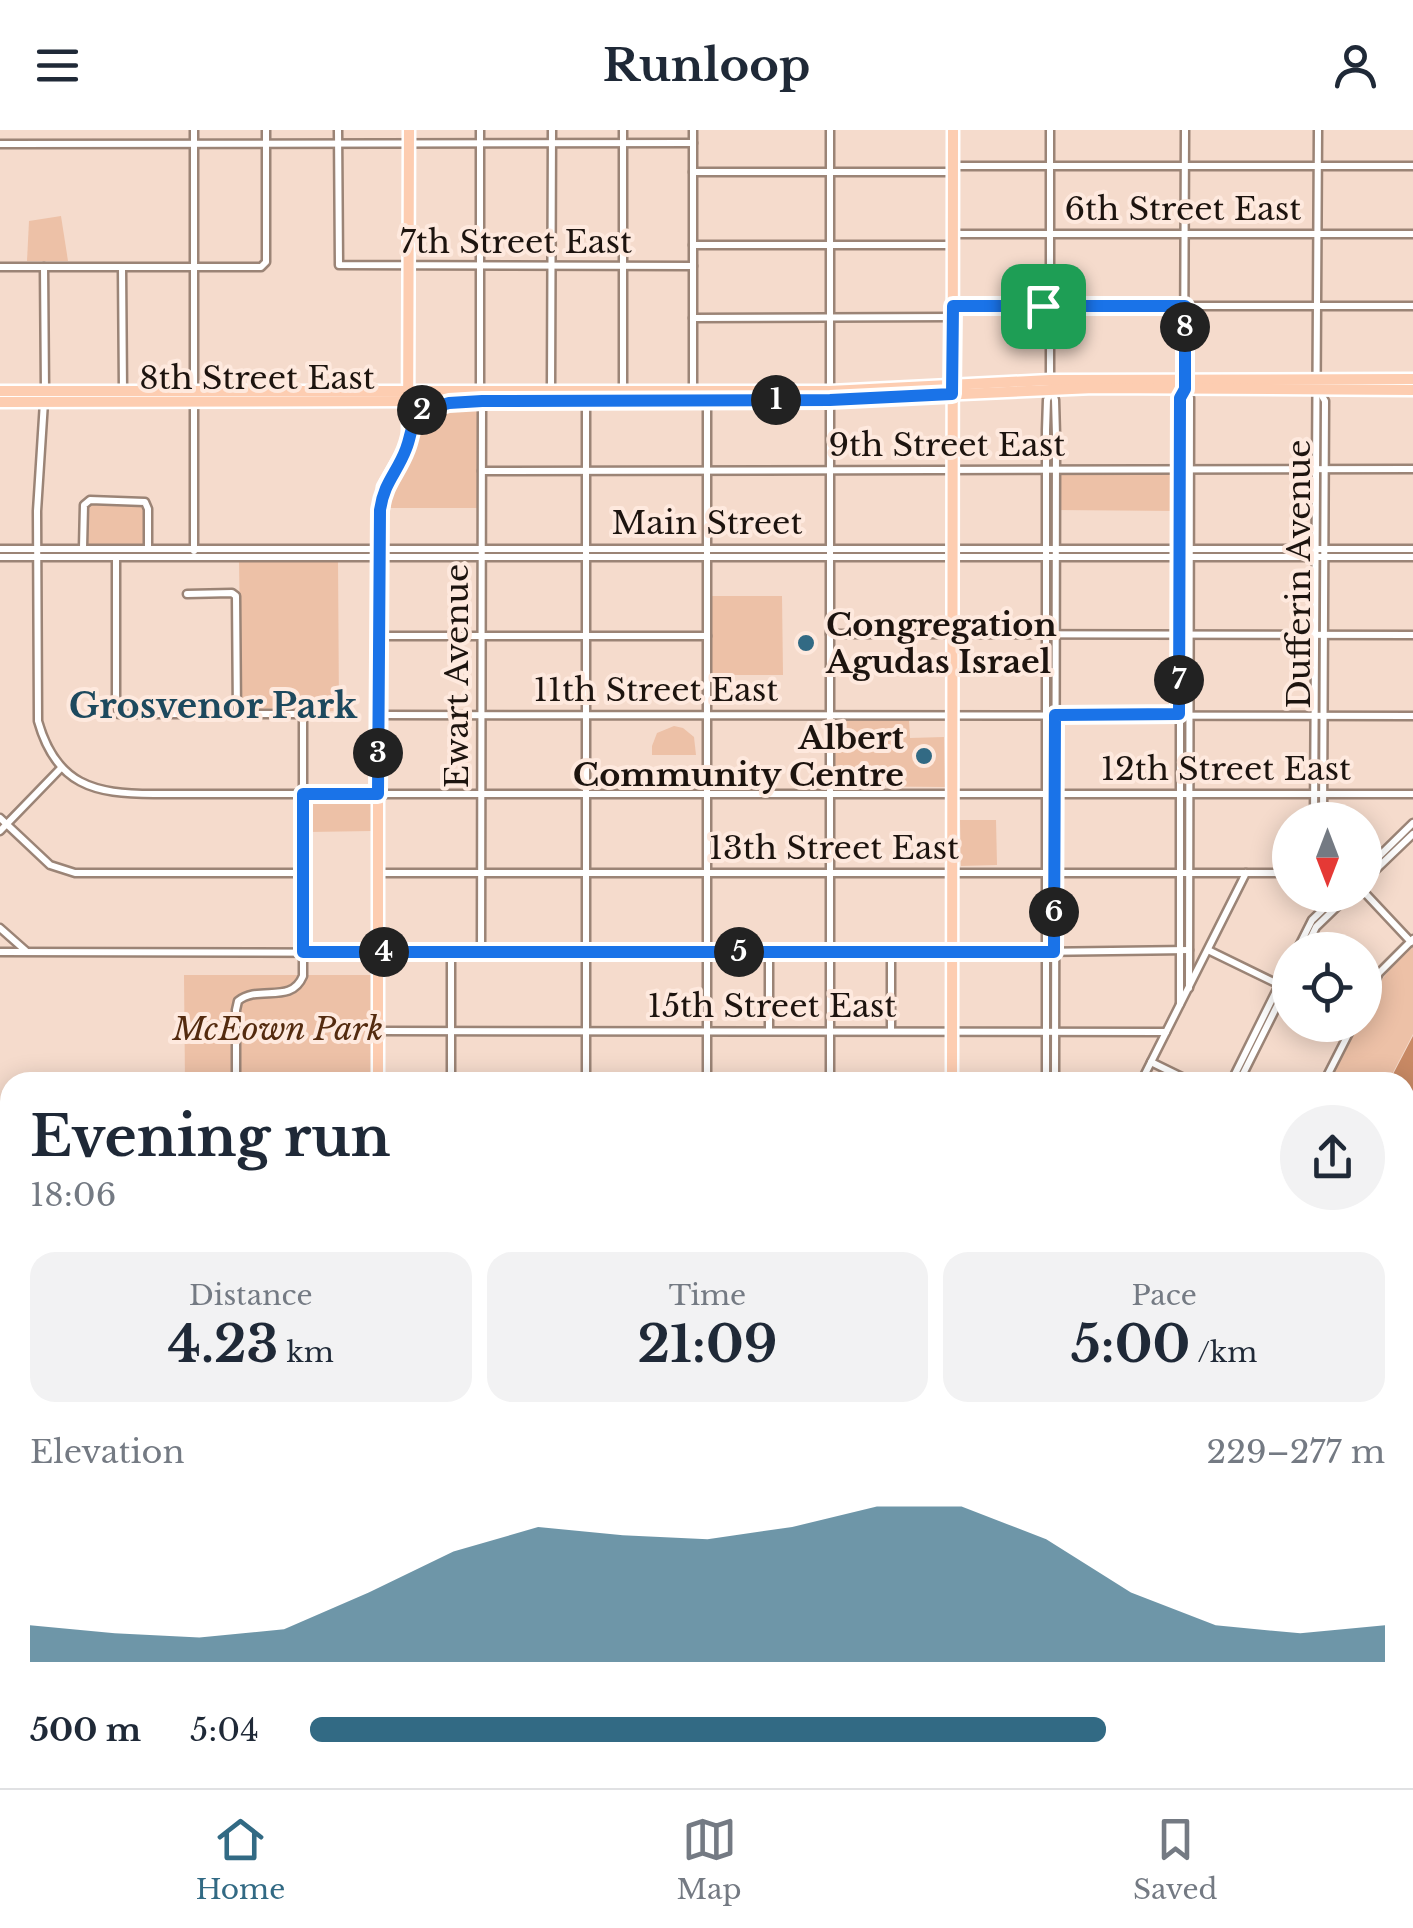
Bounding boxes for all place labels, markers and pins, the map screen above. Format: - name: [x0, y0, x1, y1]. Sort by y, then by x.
- pin: [1001, 264, 1086, 349]
- pin: 8: [1160, 302, 1210, 352]
- pin: 1: [751, 375, 801, 425]
- pin: 2: [397, 385, 447, 435]
- place label: Congregation Agudas Israel: [825, 605, 1057, 682]
- marker: Congregation Agudas Israel: [795, 632, 817, 654]
- pin: 7: [1154, 655, 1204, 705]
- place label: Albert Community Centre: [573, 718, 905, 795]
- pin: 3: [353, 728, 403, 778]
- marker: Albert Community Centre: [913, 745, 935, 767]
- pin: 6: [1029, 887, 1079, 937]
- pin: 4: [359, 927, 409, 977]
- pin: 5: [714, 927, 764, 977]

